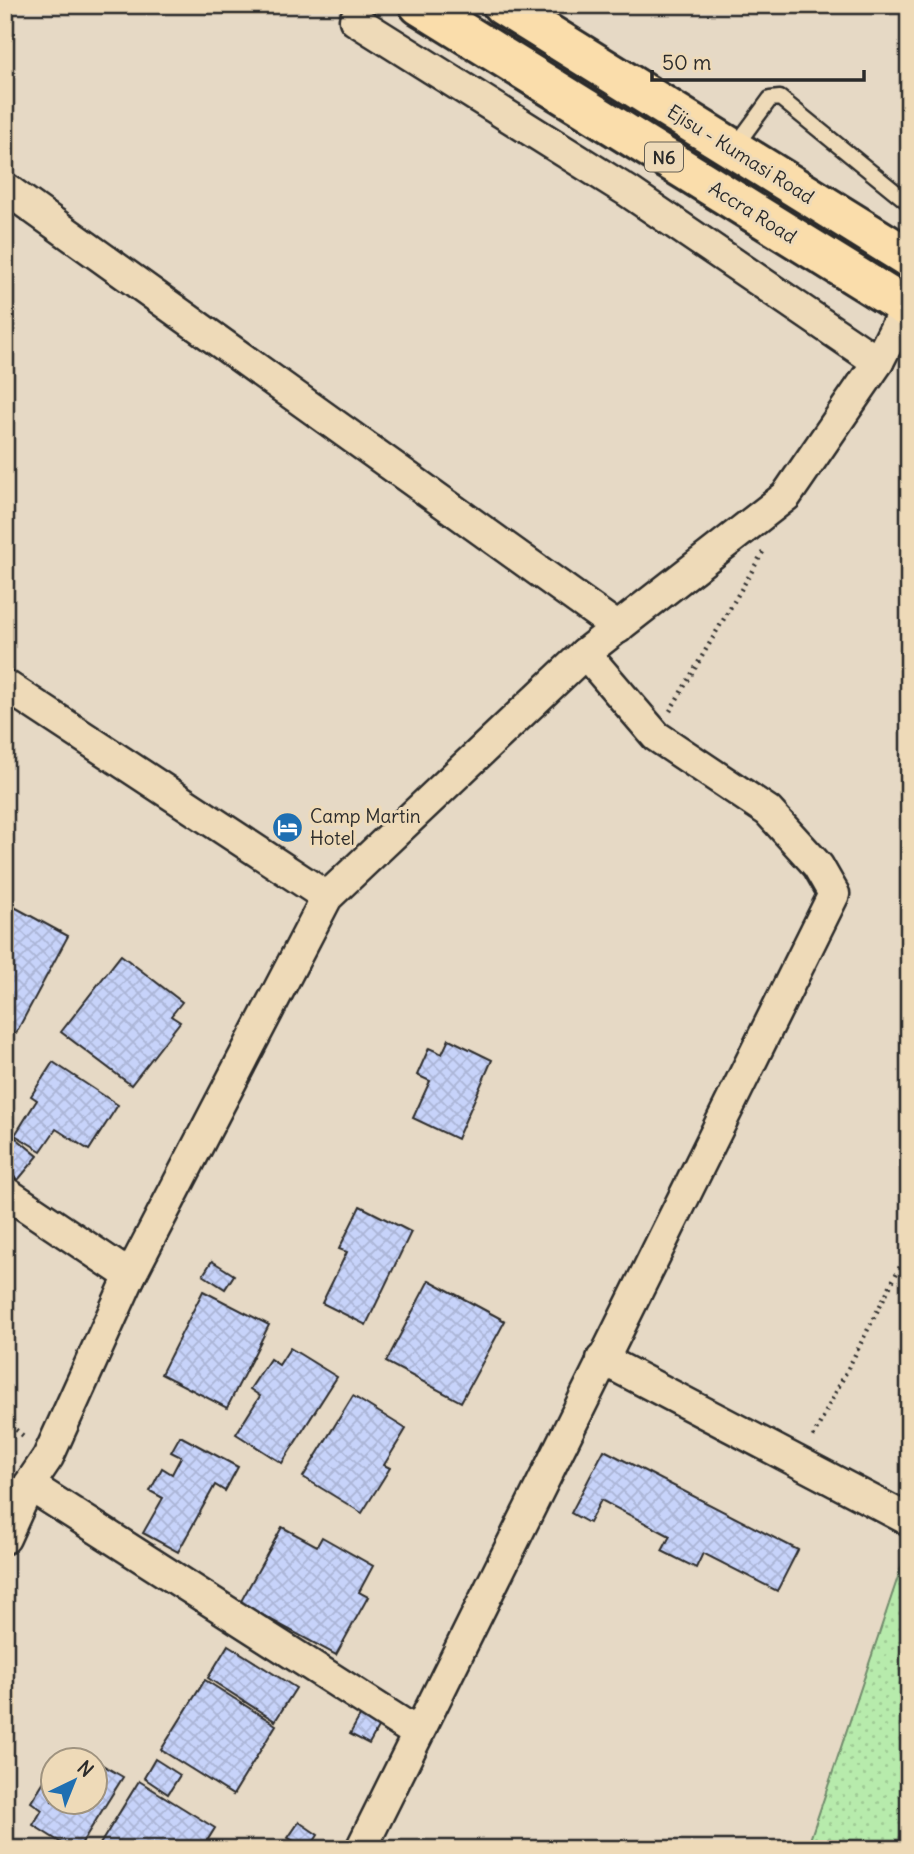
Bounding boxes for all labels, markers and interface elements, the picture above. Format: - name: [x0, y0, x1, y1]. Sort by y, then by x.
- scale bar: [652, 38, 863, 82]
- text: 50 m: [662, 49, 711, 76]
- street label: Ejisu - Kumasi Road: [663, 99, 819, 209]
- road number: N6: [645, 142, 683, 172]
- street label: Accra Road: [705, 176, 801, 248]
- place label: Camp Martin Hotel: [310, 804, 421, 850]
- hotel icon: Camp Martin Hotel: [270, 810, 304, 844]
- north arrow: [38, 1745, 108, 1815]
- text: N: [73, 1755, 99, 1782]

